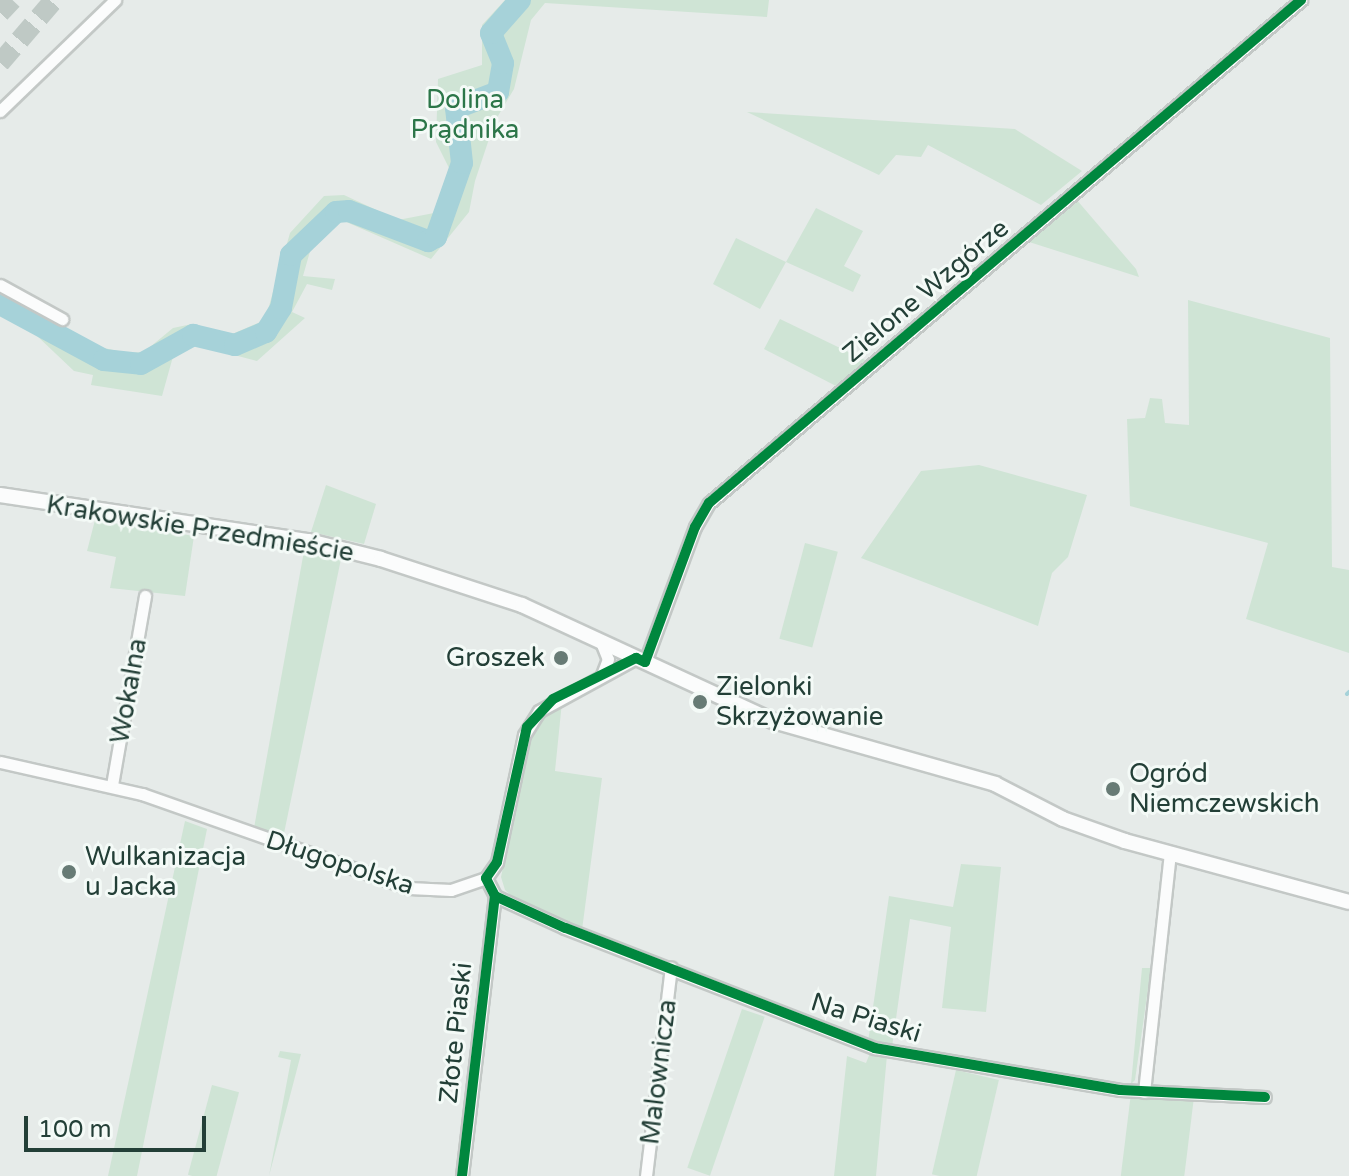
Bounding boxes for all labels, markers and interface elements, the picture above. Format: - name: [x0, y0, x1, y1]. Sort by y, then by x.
- park label: Dolina Prądnika: [411, 84, 519, 146]
- street label: Zielone Wzgórze: [837, 213, 1015, 369]
- street label: Krakowskie Przedmieście: [44, 489, 356, 569]
- street label: Wokalna: [104, 636, 154, 746]
- place label: Groszek: [446, 642, 545, 674]
- marker: Groszek: [552, 649, 570, 667]
- place label: Zielonki Skrzyżowanie: [716, 671, 883, 732]
- marker: Zielonki Skrzyżowanie: [691, 693, 709, 711]
- place label: Ogród Niemczewskich: [1129, 758, 1319, 820]
- marker: Ogród Niemczewskich: [1104, 780, 1122, 798]
- street label: Długopolska: [262, 824, 418, 902]
- place label: Wulkanizacja u Jacka: [85, 841, 246, 902]
- marker: Wulkanizacja u Jacka: [60, 863, 78, 881]
- street label: Złote Piaski: [433, 961, 479, 1105]
- street label: Na Piaski: [807, 986, 925, 1050]
- street label: Malownicza: [635, 998, 683, 1146]
- scale bar: [28, 1100, 210, 1150]
- text: 100 m: [38, 1115, 112, 1144]

